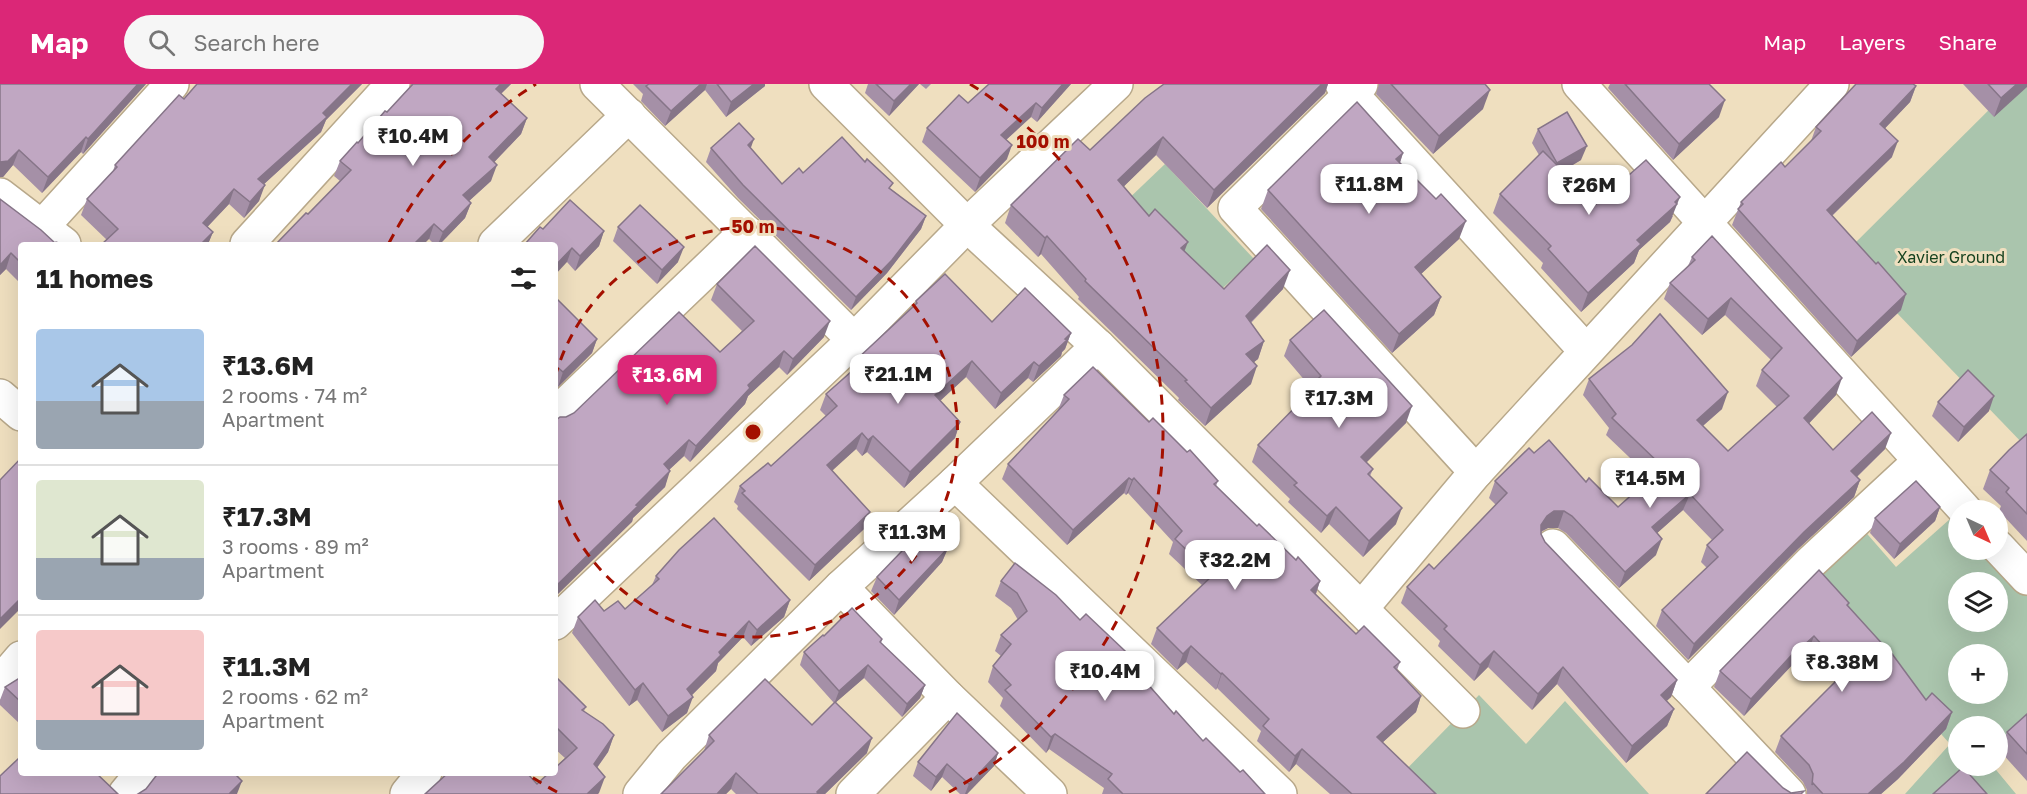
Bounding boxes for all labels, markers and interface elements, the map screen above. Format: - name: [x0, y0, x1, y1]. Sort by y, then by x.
- search box: [124, 15, 544, 69]
- text: Map: [30, 26, 88, 59]
- icon: search: [145, 26, 178, 59]
- text: Search here: [193, 29, 319, 56]
- text: Map: [1763, 29, 1806, 55]
- text: Layers: [1839, 29, 1906, 55]
- text: Share: [1939, 29, 1997, 55]
- pin: ₹10.4M: [364, 116, 462, 167]
- text: ₹10.4M: [377, 123, 449, 147]
- text: 100 m: [1017, 130, 1069, 152]
- pin: ₹11.8M: [1320, 164, 1418, 215]
- pin: ₹26M: [1553, 165, 1625, 216]
- text: ₹11.8M: [1334, 171, 1404, 195]
- text: ₹26M: [1562, 172, 1616, 196]
- text: 50 m: [732, 215, 774, 237]
- park label: Xavier Ground: [1897, 247, 2005, 267]
- icon: filters: [507, 262, 540, 295]
- text: 11 homes: [36, 263, 153, 294]
- text: ₹13.6M: [222, 350, 314, 381]
- icon: home: [84, 353, 156, 425]
- pin: ₹21.1M: [849, 354, 947, 405]
- pin: ₹13.6M: [618, 355, 716, 406]
- text: ₹21.1M: [864, 361, 932, 385]
- text: ₹13.6M: [632, 362, 702, 386]
- pin: ₹17.3M: [1290, 378, 1388, 429]
- text: 2 rooms · 74 m²: [222, 383, 367, 407]
- text: ₹17.3M: [1304, 385, 1374, 409]
- text: Apartment: [222, 407, 325, 431]
- centre of rings: [743, 422, 763, 442]
- pin: ₹14.5M: [1601, 458, 1699, 509]
- text: ₹14.5M: [1615, 465, 1685, 489]
- north arrow: [1948, 500, 2008, 560]
- map controls: [1948, 500, 2008, 776]
- text: ₹17.3M: [222, 501, 312, 532]
- icon: home: [84, 504, 156, 576]
- pin: ₹11.3M: [863, 512, 961, 563]
- text: ₹11.3M: [878, 519, 946, 543]
- text: 3 rooms · 89 m²: [222, 534, 369, 558]
- pin: ₹32.2M: [1186, 540, 1284, 591]
- text: ₹32.2M: [1199, 547, 1271, 571]
- text: Apartment: [222, 558, 325, 582]
- button: layers: [1948, 572, 2008, 632]
- pin: ₹8.38M: [1793, 642, 1891, 693]
- button: +: [1948, 644, 2008, 704]
- text: ₹8.38M: [1805, 649, 1879, 673]
- text: ₹11.3M: [222, 651, 311, 682]
- pin: ₹10.4M: [1056, 651, 1154, 702]
- icon: home: [84, 654, 156, 726]
- text: ₹10.4M: [1069, 658, 1141, 682]
- text: 2 rooms · 62 m²: [222, 684, 368, 708]
- text: Apartment: [222, 708, 325, 732]
- button: −: [1948, 716, 2008, 776]

